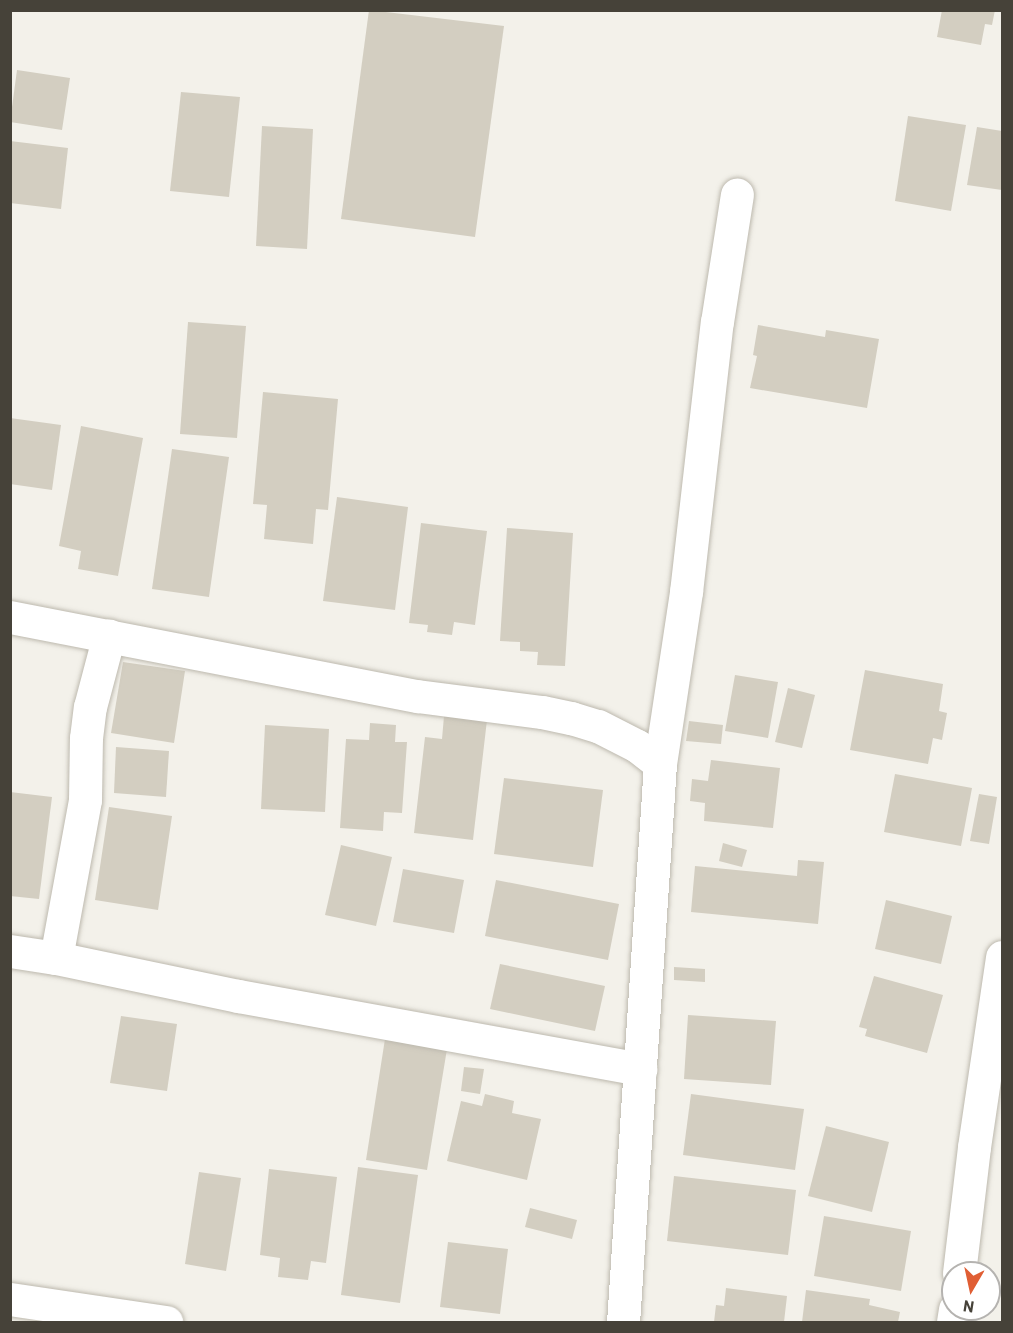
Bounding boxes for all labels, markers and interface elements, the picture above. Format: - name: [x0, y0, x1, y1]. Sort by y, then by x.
- north arrow: [941, 1261, 1001, 1321]
- text: N: [962, 1297, 975, 1318]

